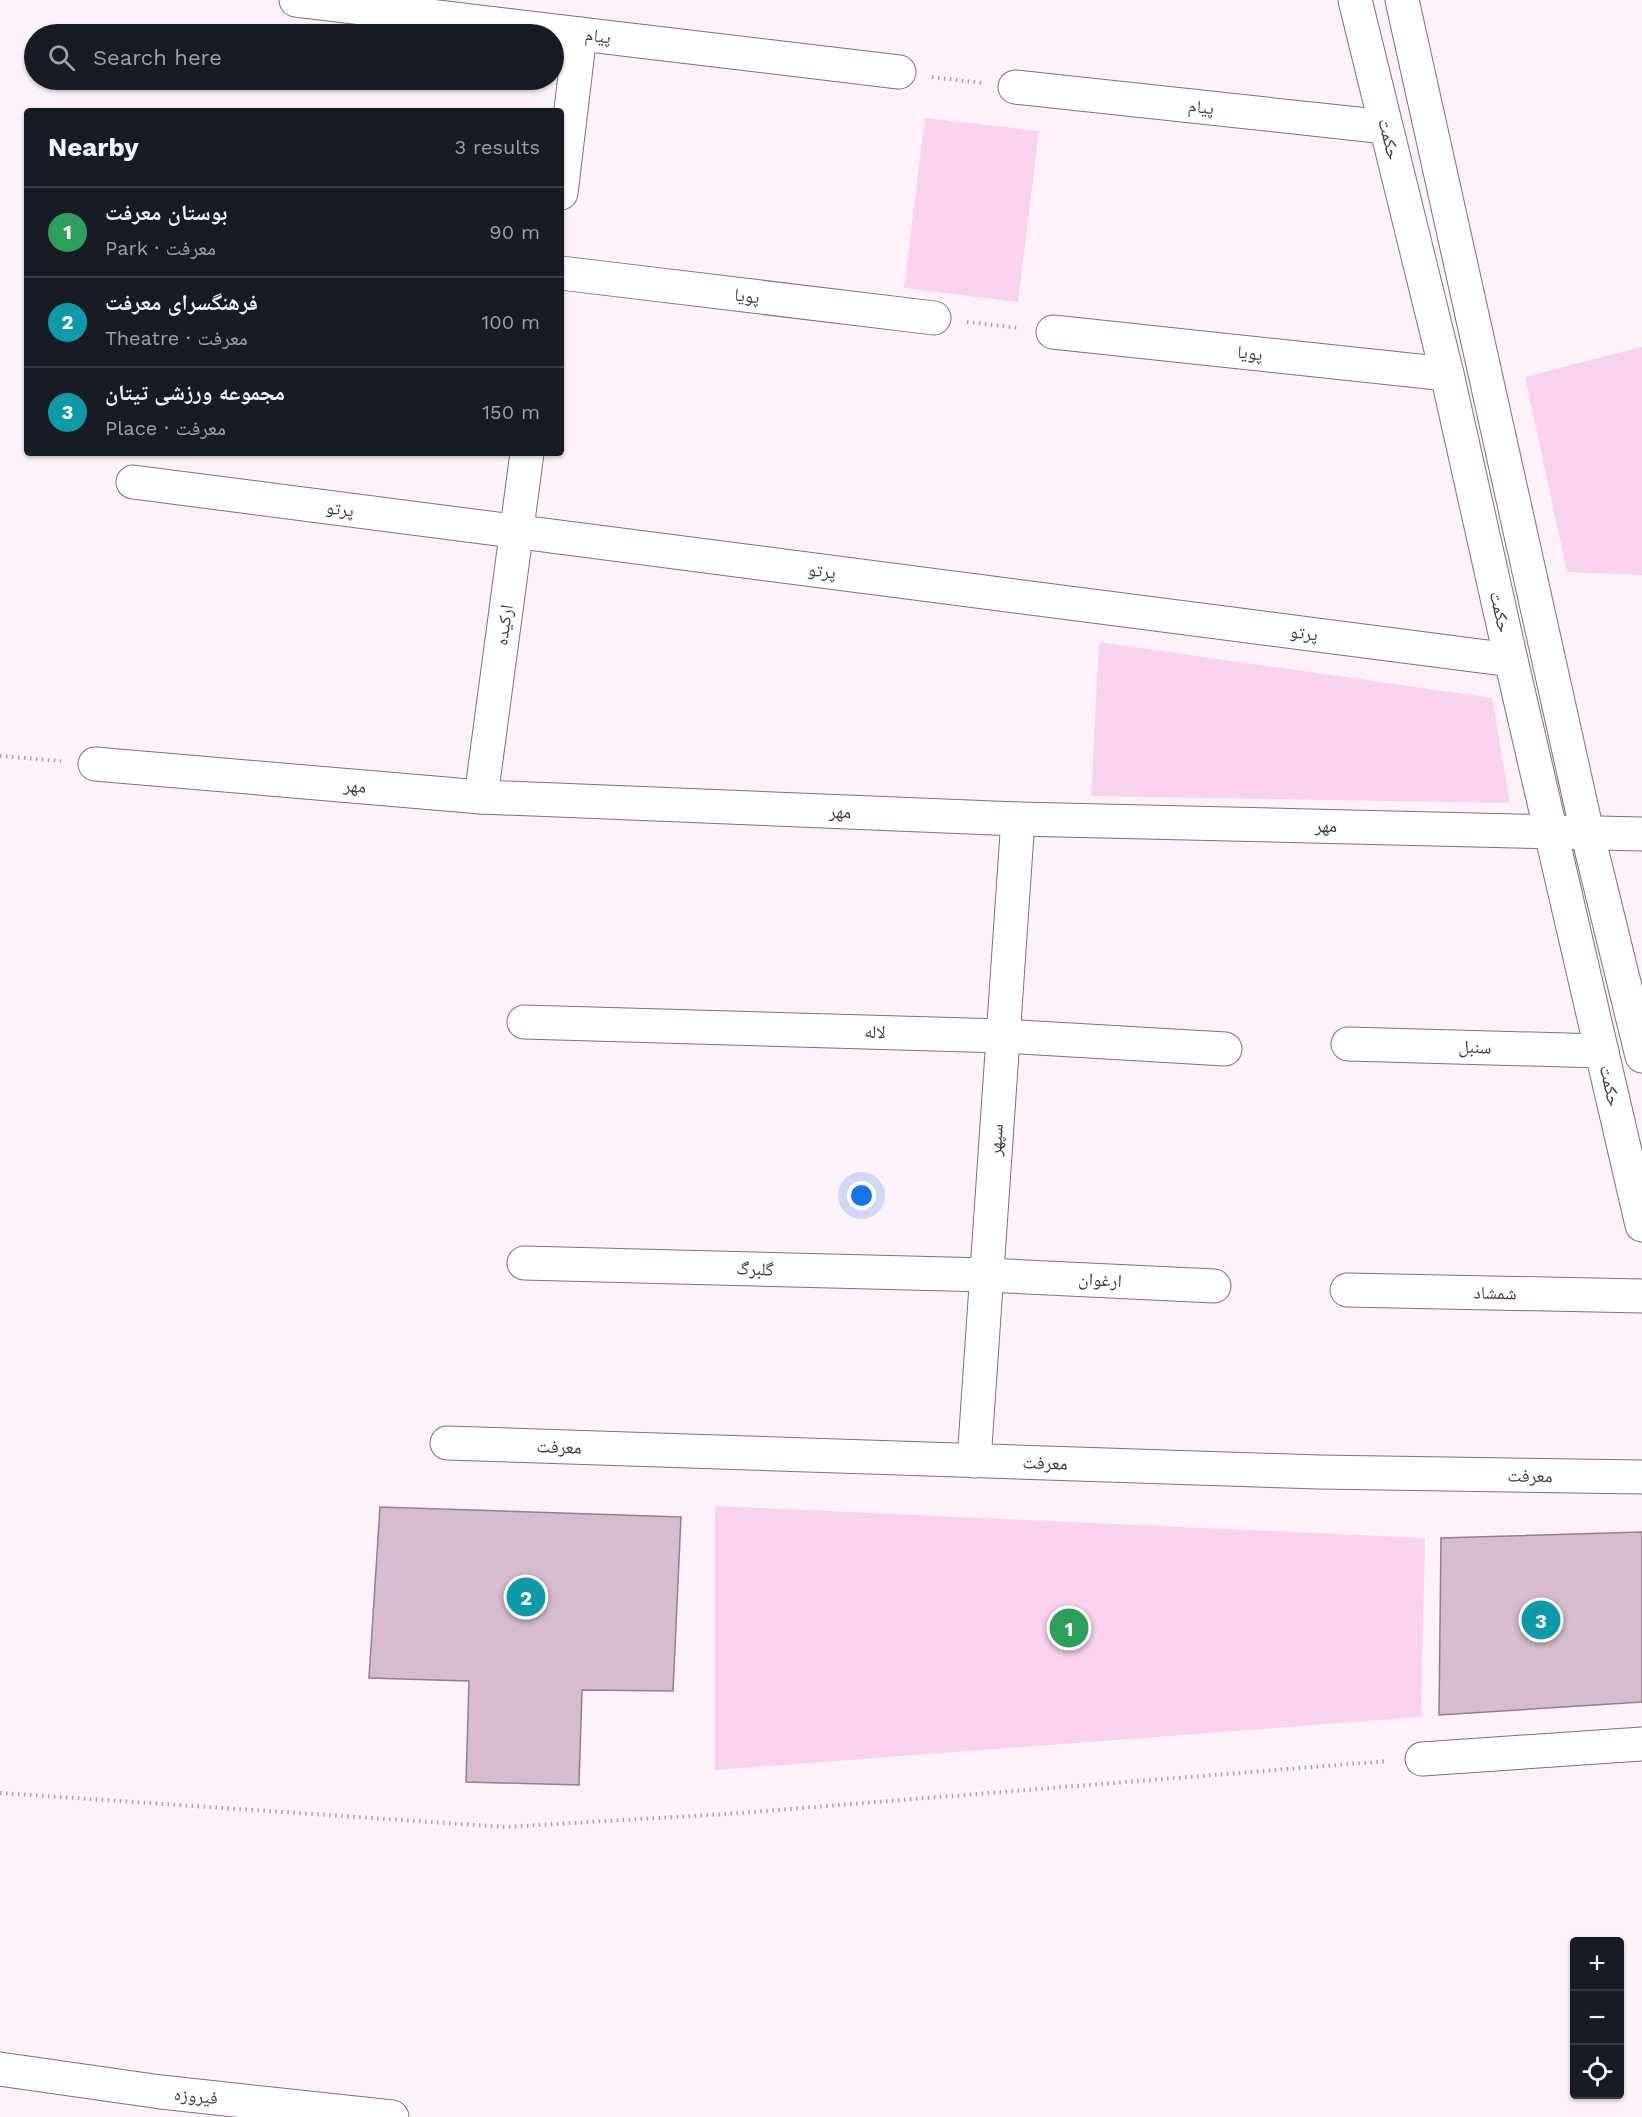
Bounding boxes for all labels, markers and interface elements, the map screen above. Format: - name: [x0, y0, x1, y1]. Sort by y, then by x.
- street label: پیام: [584, 23, 612, 49]
- search box: [24, 24, 564, 90]
- icon: search: [45, 41, 78, 74]
- text: Search here: [93, 45, 222, 70]
- street label: پیام: [1187, 95, 1215, 120]
- street label: حکمت: [1374, 116, 1405, 162]
- text: Nearby: [48, 132, 139, 162]
- text: 3 results: [455, 135, 540, 159]
- text: بوستان معرفت: [105, 200, 227, 225]
- text: 1: [63, 220, 72, 244]
- text: 90 m: [489, 220, 540, 244]
- text: Park · معرفت: [105, 236, 216, 260]
- street label: پویا: [733, 284, 761, 309]
- text: فرهنگسرای معرفت: [105, 290, 258, 315]
- text: 2: [62, 310, 73, 334]
- text: 100 m: [481, 310, 540, 334]
- text: Theatre · معرفت: [105, 326, 248, 350]
- street label: پویا: [1236, 341, 1264, 365]
- text: مجموعه ورزشی تیتان: [105, 380, 285, 405]
- text: 3: [62, 400, 73, 424]
- text: 150 m: [482, 400, 540, 424]
- text: Place · معرفت: [105, 416, 226, 440]
- street label: پرتو: [325, 496, 355, 522]
- street label: پرتو: [807, 558, 837, 584]
- street label: حکمت: [1486, 589, 1515, 635]
- street label: ارکیده: [490, 603, 517, 647]
- street label: پرتو: [1289, 620, 1319, 646]
- street label: مهر: [342, 774, 367, 797]
- street label: مهر: [827, 801, 852, 822]
- street label: مهر: [1314, 815, 1337, 836]
- street label: لاله: [864, 1021, 886, 1042]
- street label: سنبل: [1458, 1035, 1492, 1059]
- street label: حکمت: [1596, 1063, 1625, 1109]
- street label: سپهر: [984, 1123, 1008, 1158]
- your location: [847, 1181, 876, 1210]
- street label: گلبرگ: [736, 1257, 775, 1280]
- street label: ارغوان: [1078, 1268, 1122, 1292]
- street label: شمشاد: [1473, 1282, 1517, 1303]
- street label: معرفت: [536, 1435, 582, 1458]
- street label: معرفت: [1022, 1451, 1068, 1474]
- street label: معرفت: [1507, 1465, 1553, 1486]
- pin: 2: [506, 1574, 546, 1620]
- pin: 3: [1522, 1598, 1560, 1642]
- pin: 1: [1050, 1606, 1088, 1650]
- map controls: [1570, 1937, 1624, 2099]
- button: +: [1570, 1937, 1624, 1991]
- button: −: [1570, 1991, 1624, 2045]
- button: locate: [1570, 2045, 1624, 2099]
- street label: فیروزه: [173, 2083, 219, 2109]

